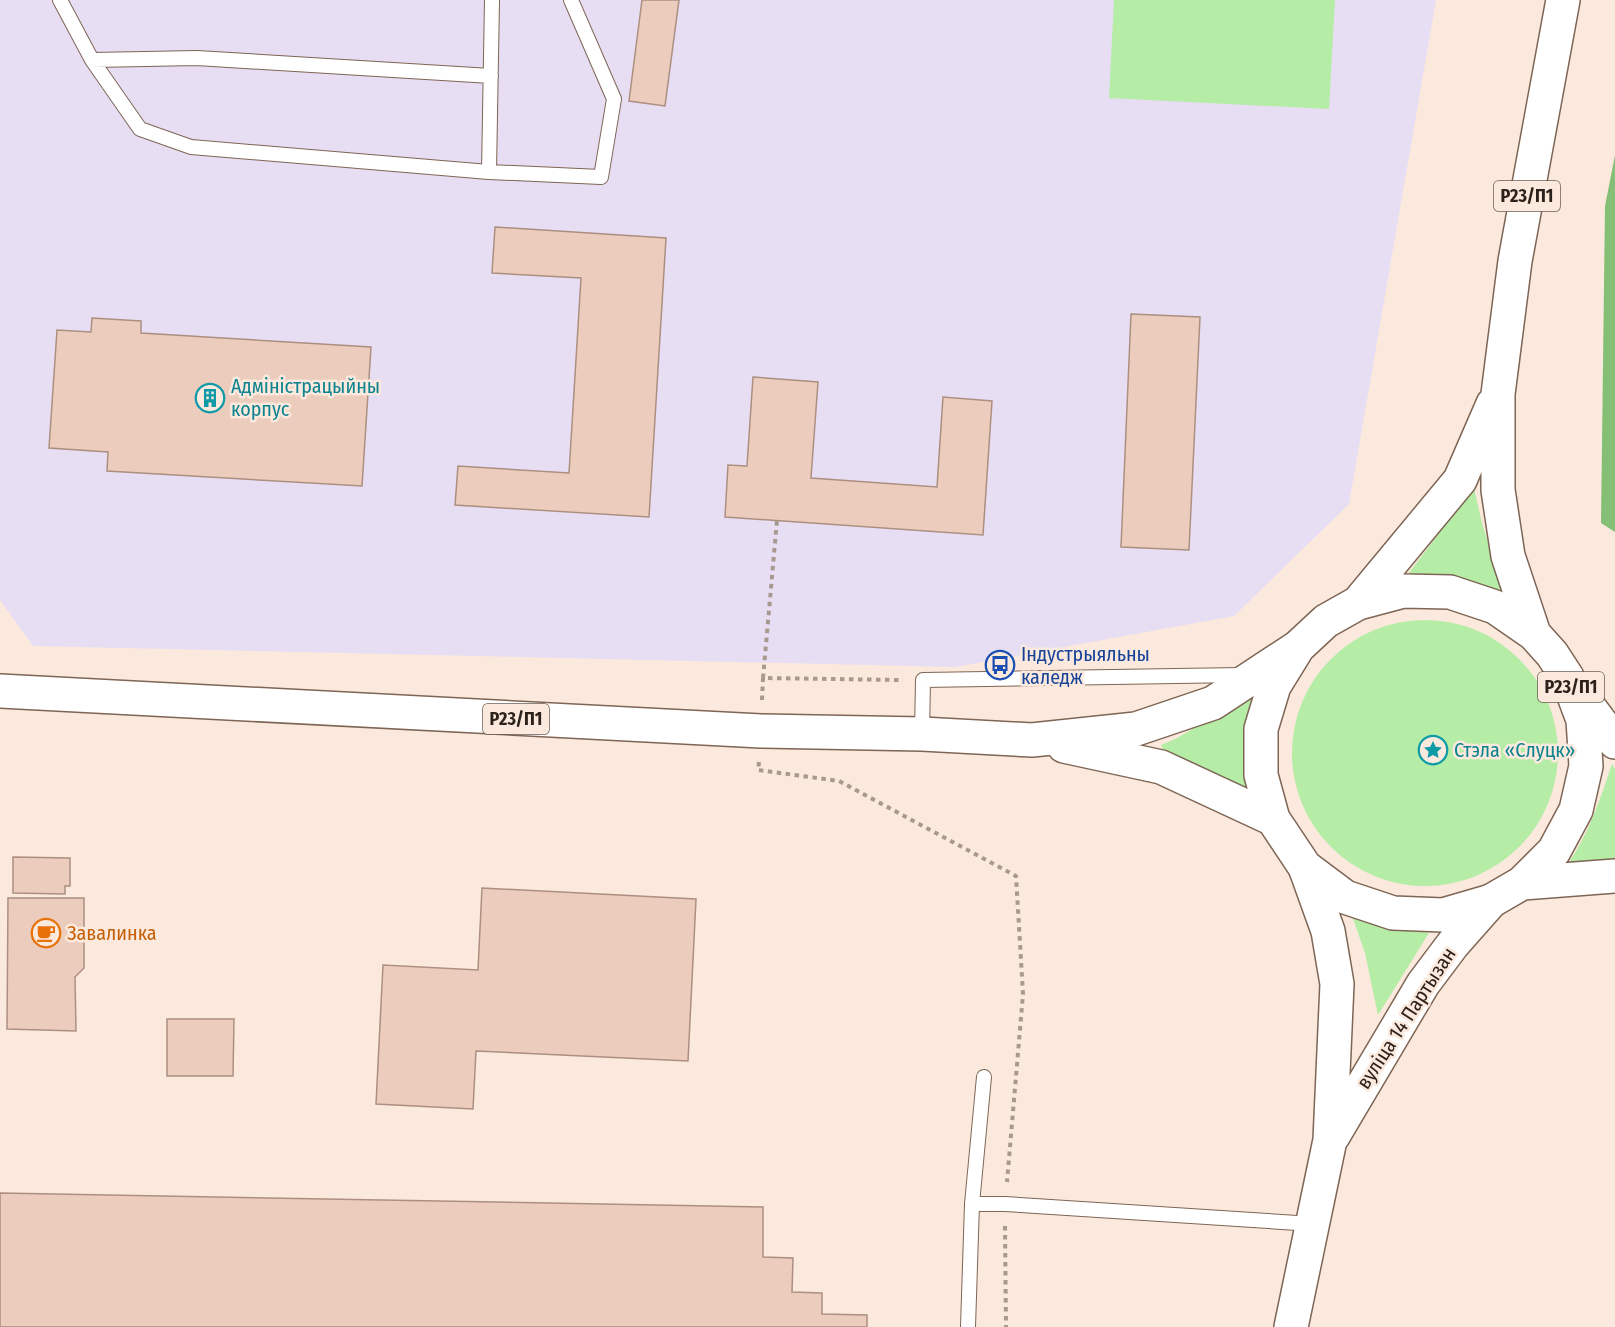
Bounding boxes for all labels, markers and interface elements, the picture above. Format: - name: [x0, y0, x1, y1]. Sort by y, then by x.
- road number: Р23/П1: [1494, 181, 1560, 211]
- place label: Адміністрацыйны корпус: [231, 374, 380, 421]
- building icon: Адміністрацыйны корпус: [194, 382, 226, 414]
- place label: Індустрыяльны каледж: [1021, 642, 1150, 689]
- bus stop icon: Індустрыяльны каледж: [984, 649, 1016, 681]
- road number: Р23/П1: [1538, 672, 1604, 702]
- road number: Р23/П1: [483, 704, 549, 734]
- place icon: Стэла «Слуцк»: [1417, 734, 1449, 766]
- place label: Стэла «Слуцк»: [1454, 738, 1575, 762]
- cafe icon: Завалинка: [30, 917, 62, 949]
- place label: Завалинка: [67, 921, 157, 945]
- street label: вуліца 14 Партызан: [1351, 943, 1461, 1093]

